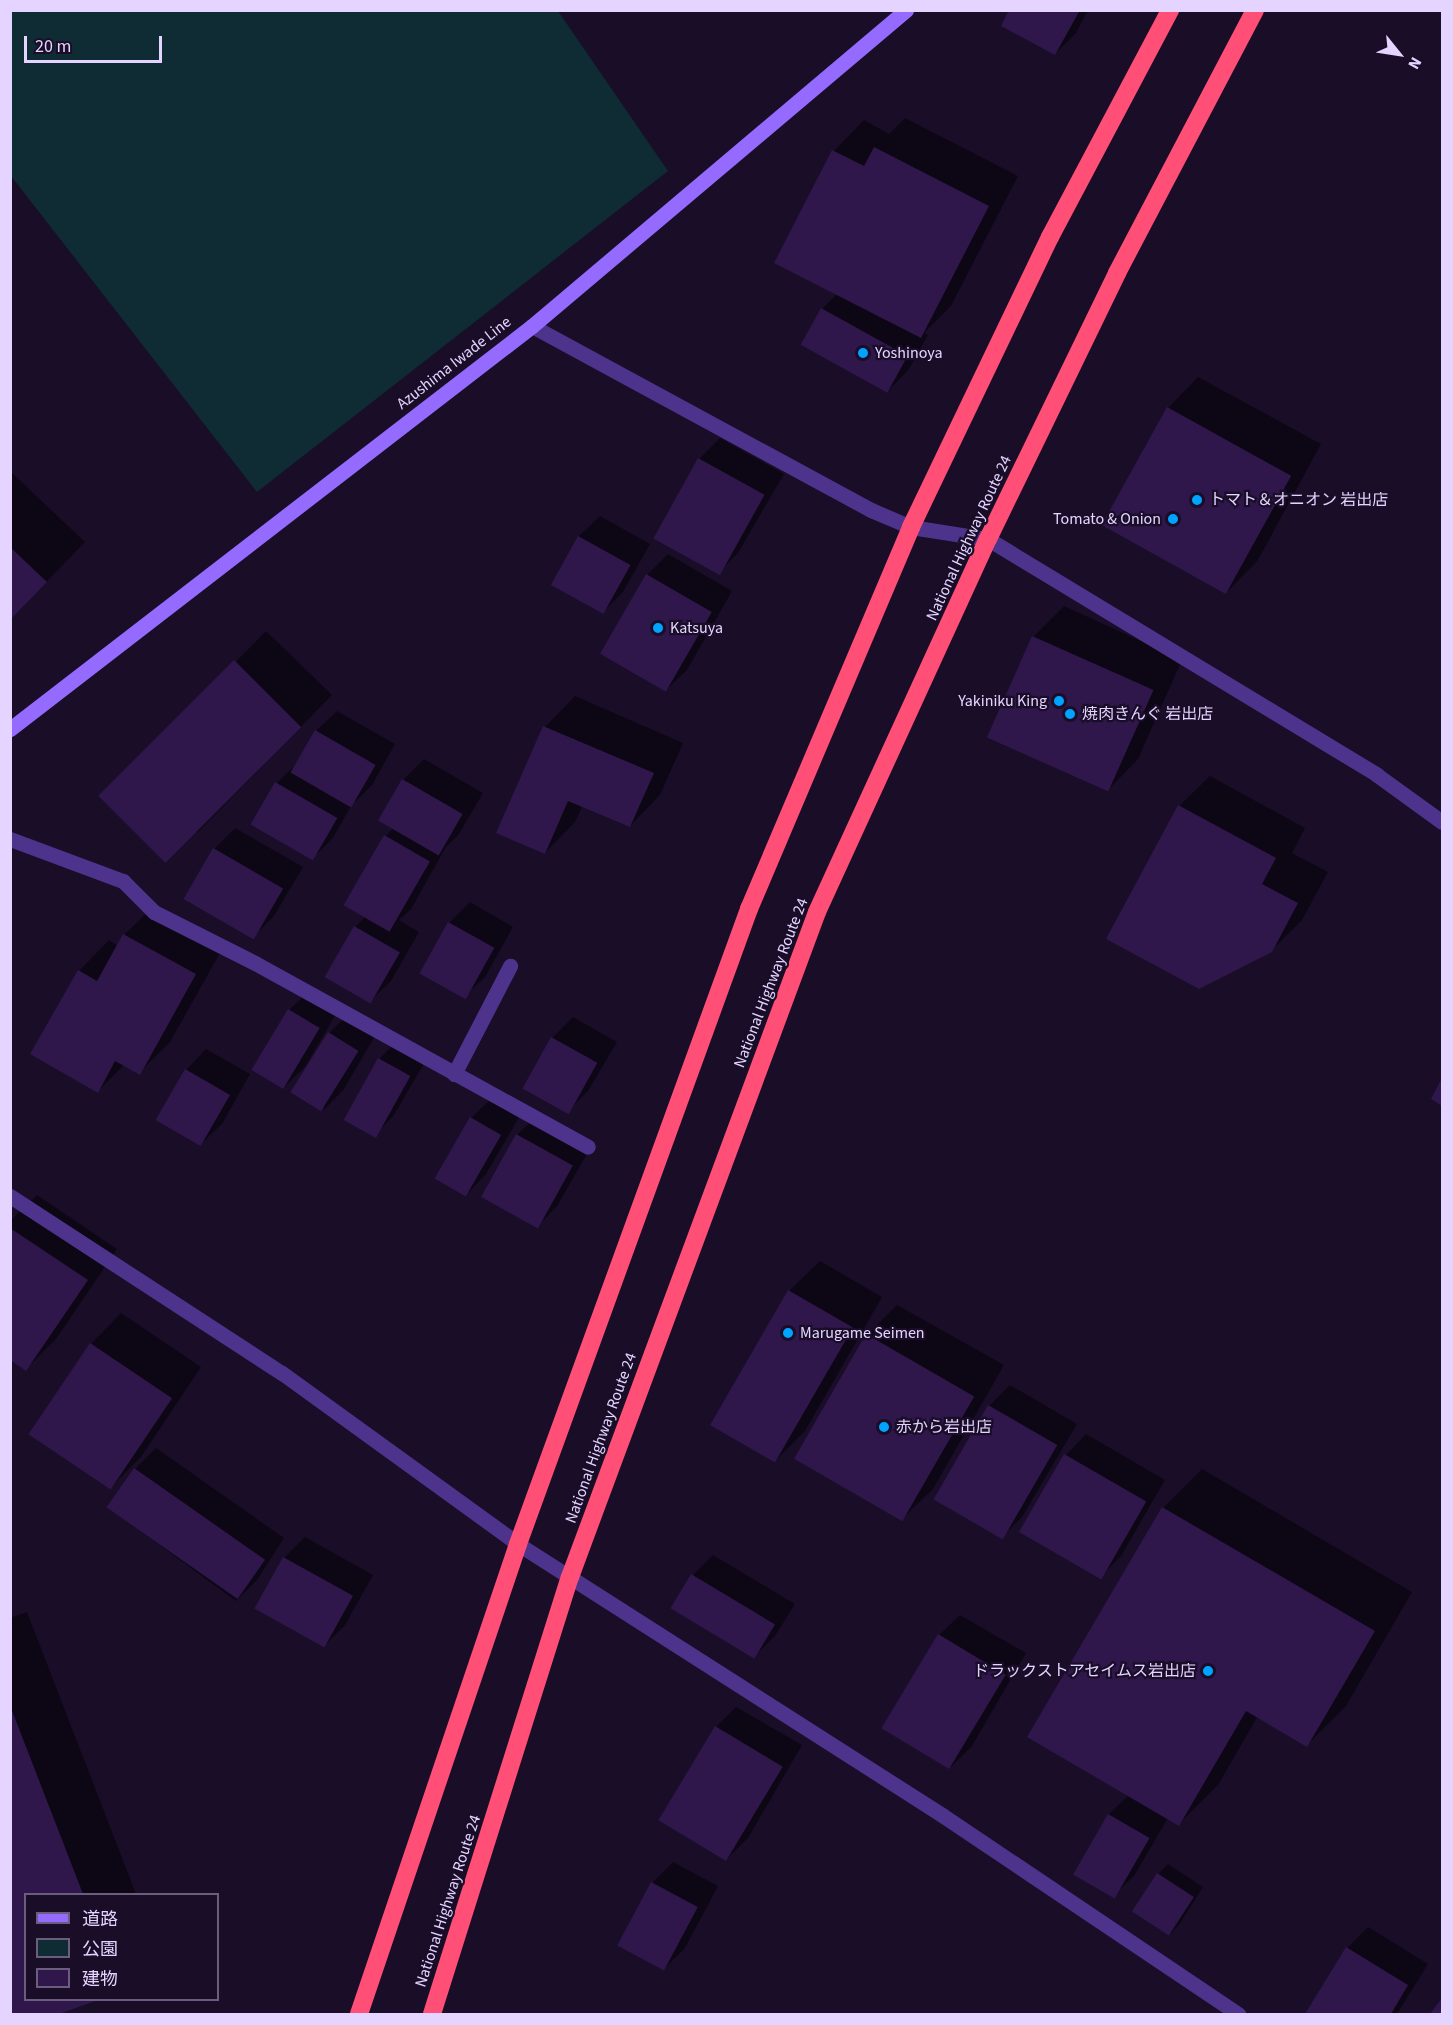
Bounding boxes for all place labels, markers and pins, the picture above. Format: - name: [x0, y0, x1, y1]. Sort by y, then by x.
- place label: Yoshinoya: [875, 343, 943, 363]
- marker: Yoshinoya: [856, 346, 870, 360]
- place label: トマト＆オニオン 岩出店: [1209, 490, 1388, 510]
- marker: トマト＆オニオン 岩出店: [1190, 493, 1204, 507]
- place label: Tomato & Onion: [1053, 509, 1161, 529]
- marker: Tomato & Onion: [1166, 512, 1180, 526]
- place label: Katsuya: [670, 618, 723, 638]
- marker: Katsuya: [651, 621, 665, 635]
- place label: Yakiniku King: [958, 691, 1047, 711]
- marker: Yakiniku King: [1052, 694, 1066, 708]
- place label: 焼肉きんぐ 岩出店: [1082, 704, 1213, 724]
- marker: 焼肉きんぐ 岩出店: [1063, 707, 1077, 721]
- place label: Marugame Seimen: [800, 1323, 925, 1343]
- marker: Marugame Seimen: [781, 1326, 795, 1340]
- place label: 赤から岩出店: [896, 1417, 992, 1437]
- marker: 赤から岩出店: [877, 1420, 891, 1434]
- place label: ドラックストアセイムス岩出店: [972, 1661, 1196, 1681]
- marker: ドラックストアセイムス岩出店: [1201, 1664, 1215, 1678]

